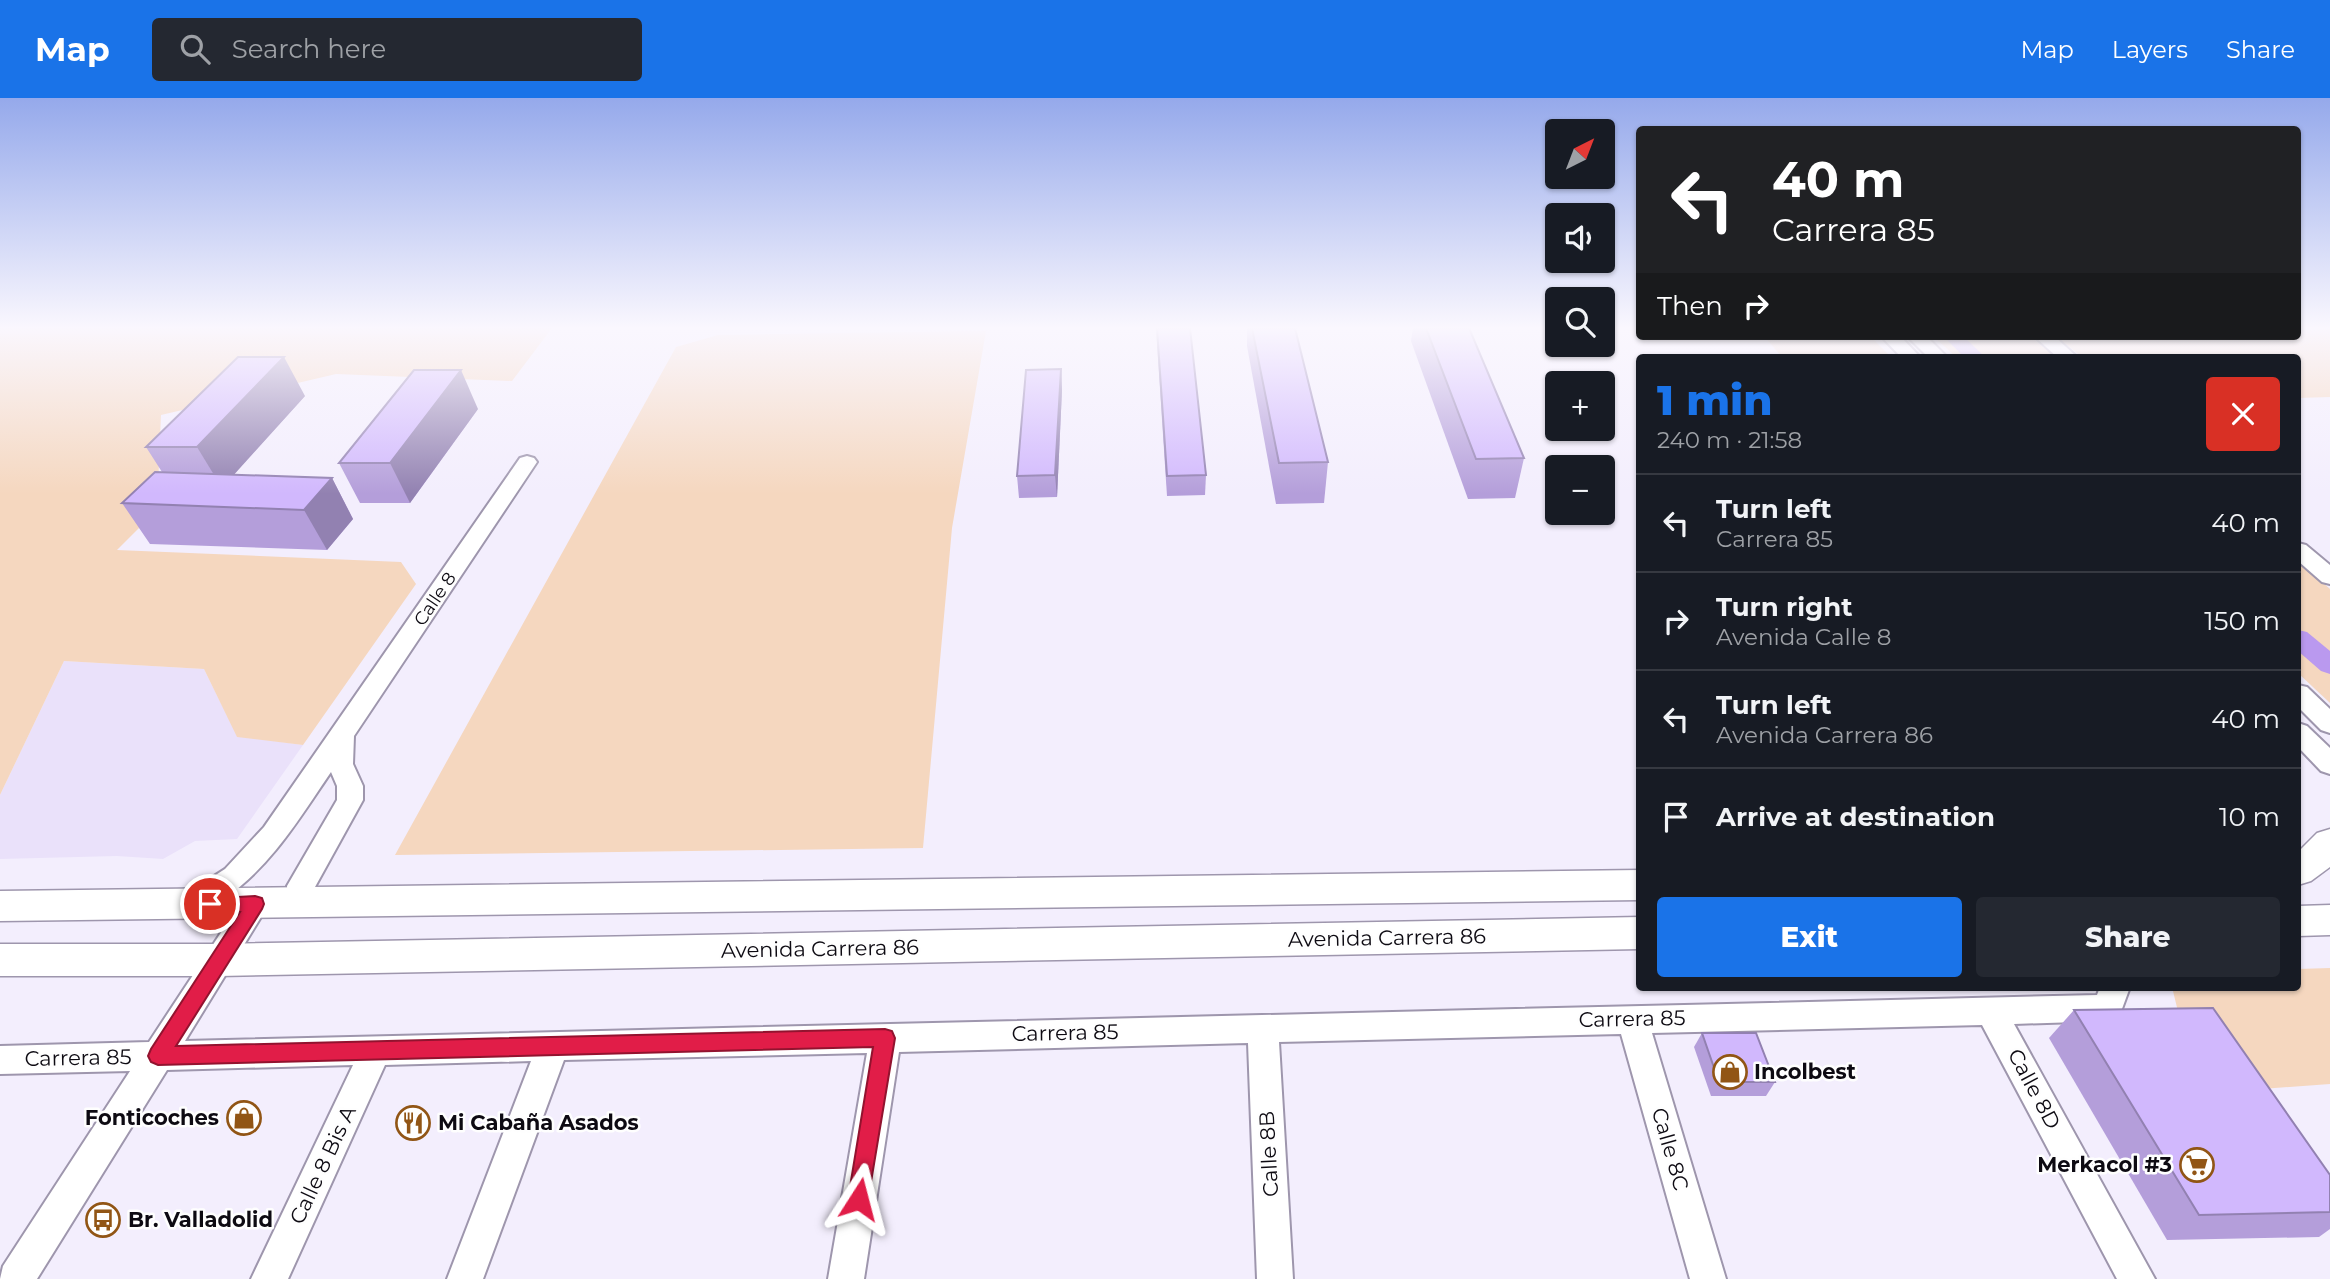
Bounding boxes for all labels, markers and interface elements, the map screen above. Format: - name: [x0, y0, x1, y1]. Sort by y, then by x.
- search box: [152, 18, 642, 81]
- text: Map: [35, 29, 110, 69]
- icon: search: [176, 30, 214, 68]
- text: Search here: [232, 33, 386, 65]
- text: Map: [2020, 35, 2074, 64]
- text: Layers: [2112, 35, 2188, 64]
- text: Share: [2226, 35, 2295, 64]
- north arrow: [1545, 119, 1615, 189]
- map controls: [1545, 119, 1615, 525]
- text: 40 m: [1772, 150, 1904, 209]
- icon: left: [1657, 154, 1748, 245]
- button: sound: [1545, 203, 1615, 273]
- text: Carrera 85: [1772, 210, 1935, 249]
- button: search: [1545, 287, 1615, 357]
- icon: right: [1737, 287, 1775, 325]
- text: Then: [1657, 290, 1723, 322]
- button: +: [1545, 371, 1615, 441]
- text: 1 min: [1657, 374, 1773, 426]
- button: close: [2206, 377, 2280, 451]
- text: 240 m · 21:58: [1657, 426, 1802, 454]
- button: −: [1545, 455, 1615, 525]
- text: Turn left: [1716, 493, 1832, 525]
- icon: left: [1657, 504, 1695, 542]
- text: 40 m: [2211, 507, 2280, 539]
- text: Carrera 85: [1716, 525, 1833, 553]
- street label: Calle 8: [409, 568, 461, 630]
- text: Turn right: [1716, 591, 1852, 623]
- icon: right: [1657, 602, 1695, 640]
- text: 150 m: [2204, 605, 2280, 637]
- text: Avenida Calle 8: [1716, 623, 1892, 651]
- text: Turn left: [1716, 689, 1832, 721]
- icon: left: [1657, 700, 1695, 738]
- text: 40 m: [2211, 703, 2280, 735]
- text: Avenida Carrera 86: [1716, 721, 1933, 749]
- icon: arrive: [1657, 798, 1695, 836]
- text: Arrive at destination: [1716, 801, 1995, 833]
- text: 10 m: [2219, 801, 2280, 833]
- pin: [180, 874, 240, 934]
- icon: arrive: [191, 885, 229, 923]
- button: Exit: [1657, 897, 1962, 977]
- button: Share: [1976, 897, 2280, 977]
- street label: Avenida Carrera 86: [1288, 923, 1486, 952]
- street label: Avenida Carrera 86: [721, 934, 919, 963]
- street label: Carrera 85: [1578, 1005, 1686, 1032]
- street label: Carrera 85: [1011, 1019, 1119, 1046]
- street label: Carrera 85: [24, 1044, 132, 1071]
- street label: Calle 8D: [2003, 1044, 2066, 1133]
- shop icon: Incolbest: [1711, 1053, 1749, 1091]
- place label: Incolbest: [1754, 1059, 1856, 1084]
- shop icon: Fonticoches: [225, 1099, 263, 1137]
- street label: Calle 8 Bis A: [284, 1101, 361, 1228]
- restaurant icon: Mi Cabaña Asados: [394, 1104, 432, 1142]
- place label: Fonticoches: [85, 1105, 219, 1130]
- street label: Calle 8C: [1647, 1105, 1694, 1193]
- place label: Mi Cabaña Asados: [438, 1110, 639, 1135]
- street label: Calle 8B: [1254, 1111, 1283, 1198]
- supermarket icon: Merkacol #3: [2178, 1146, 2216, 1184]
- place label: Merkacol #3: [2037, 1152, 2172, 1177]
- position arrow: [822, 1162, 896, 1236]
- bus stop icon: Br. Valladolid: [84, 1201, 122, 1239]
- place label: Br. Valladolid: [128, 1207, 273, 1232]

